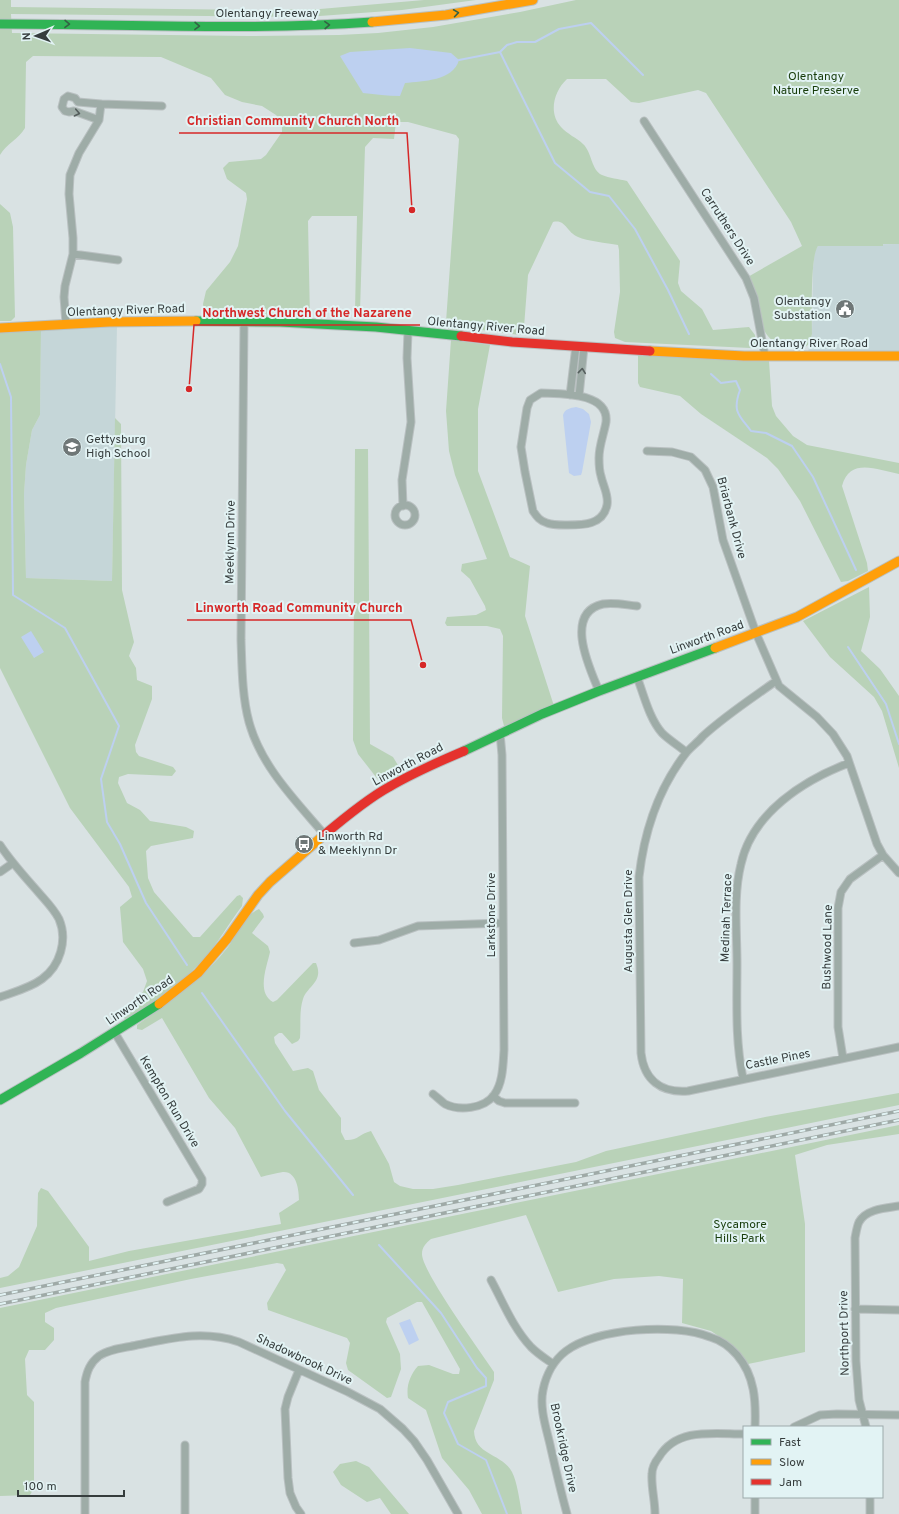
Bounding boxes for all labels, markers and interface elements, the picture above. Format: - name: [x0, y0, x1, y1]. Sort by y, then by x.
- street label: Olentangy Freeway: [215, 6, 319, 22]
- one-way arrow: [453, 9, 459, 18]
- north arrow: [16, 16, 56, 56]
- one-way arrow: [64, 20, 70, 29]
- one-way arrow: [324, 21, 330, 30]
- one-way arrow: [194, 22, 200, 30]
- text: N: [20, 32, 34, 41]
- park label: Olentangy Nature Preserve: [773, 69, 859, 99]
- callout: Christian Community Church North: [179, 108, 407, 133]
- one-way arrow: [74, 109, 81, 117]
- text: Christian Community Church North: [187, 114, 399, 130]
- street label: Carruthers Drive: [696, 185, 758, 269]
- place label: Olentangy Substation: [774, 294, 831, 324]
- public building icon: Olentangy Substation: [834, 298, 856, 320]
- callout: Northwest Church of the Nazarene: [194, 300, 420, 325]
- street label: Olentangy River Road: [67, 301, 185, 321]
- text: Northwest Church of the Nazarene: [202, 306, 412, 322]
- street label: Olentangy River Road: [427, 314, 545, 340]
- street label: Olentangy River Road: [750, 336, 868, 352]
- one-way arrow: [577, 368, 586, 375]
- place label: Gettysburg High School: [86, 432, 150, 462]
- school or university icon: Gettysburg High School: [61, 436, 83, 458]
- street label: Briarbank Drive: [712, 475, 750, 561]
- street label: Meeklynn Drive: [222, 500, 240, 584]
- callout: Linworth Road Community Church: [187, 595, 411, 620]
- text: Linworth Road Community Church: [195, 601, 403, 617]
- street label: Linworth Road: [668, 617, 746, 659]
- street label: Linworth Road: [370, 740, 446, 790]
- place label: Linworth Rd & Meeklynn Dr: [318, 829, 397, 859]
- bus stop icon: Linworth Rd & Meeklynn Dr: [293, 833, 315, 855]
- street label: Augusta Glen Drive: [621, 869, 637, 973]
- street label: Larkstone Drive: [484, 872, 500, 958]
- street label: Medinah Terrace: [717, 873, 737, 963]
- street label: Bushwood Lane: [819, 904, 837, 990]
- street label: Linworth Road: [103, 973, 177, 1029]
- street label: Castle Pines: [744, 1046, 812, 1074]
- street label: Kempton Run Drive: [135, 1053, 203, 1151]
- park label: Sycamore Hills Park: [713, 1217, 767, 1247]
- street label: Northport Drive: [836, 1290, 854, 1376]
- street label: Shadowbrook Drive: [253, 1331, 355, 1389]
- street label: Brookridge Drive: [546, 1402, 580, 1494]
- legend: [743, 1426, 883, 1498]
- text: Fast: [779, 1435, 801, 1451]
- text: Slow: [779, 1455, 805, 1471]
- scale bar: [18, 1472, 124, 1498]
- text: Jam: [779, 1475, 802, 1491]
- text: 100 m: [24, 1479, 57, 1495]

